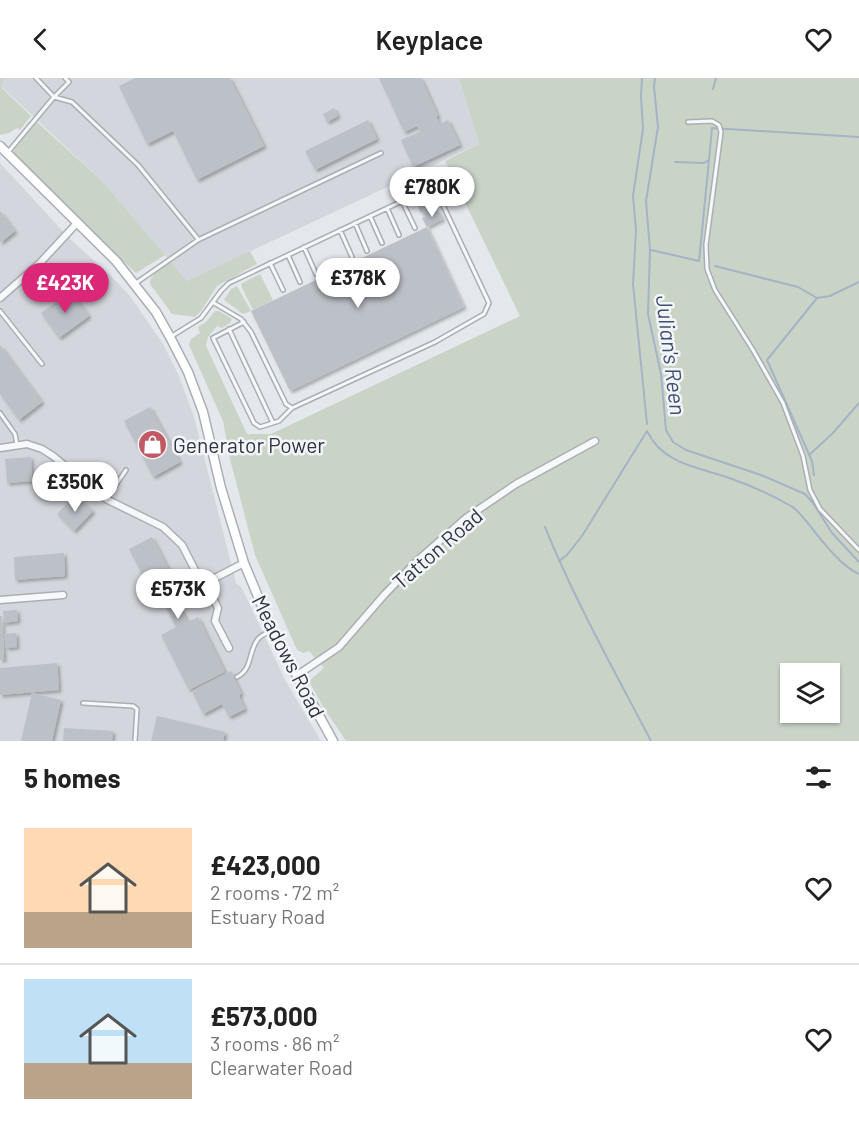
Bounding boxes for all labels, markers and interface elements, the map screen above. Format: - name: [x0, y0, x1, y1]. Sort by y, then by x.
- icon: back: [24, 23, 57, 56]
- text: Keyplace: [376, 23, 483, 55]
- icon: heart: [802, 23, 835, 56]
- pin: £780K: [390, 167, 474, 218]
- text: £780K: [404, 174, 460, 198]
- pin: £378K: [316, 258, 400, 309]
- pin: £423K: [23, 263, 107, 314]
- text: £378K: [330, 265, 386, 289]
- text: £423K: [36, 270, 94, 294]
- water label: Julian's Reen: [652, 294, 692, 416]
- shop icon: Generator Power: [136, 428, 168, 460]
- place label: Generator Power: [173, 432, 325, 457]
- pin: £350K: [33, 462, 117, 513]
- text: £350K: [46, 469, 104, 493]
- street label: Tatton Road: [387, 502, 487, 594]
- pin: £573K: [136, 569, 220, 620]
- text: £573K: [150, 576, 206, 600]
- street label: Meadows Road: [247, 590, 331, 722]
- map controls: [780, 663, 840, 723]
- button: layers: [780, 663, 840, 723]
- icon: filters: [802, 761, 835, 794]
- text: 5 homes: [24, 762, 121, 793]
- text: £423,000: [210, 849, 321, 880]
- icon: home: [72, 852, 144, 924]
- icon: heart: [802, 872, 835, 905]
- text: 2 rooms · 72 m²: [210, 880, 339, 904]
- text: Estuary Road: [210, 904, 325, 928]
- text: £573,000: [210, 1000, 318, 1031]
- icon: home: [72, 1003, 144, 1075]
- icon: heart: [802, 1023, 835, 1056]
- text: 3 rooms · 86 m²: [210, 1031, 339, 1055]
- text: Clearwater Road: [210, 1055, 353, 1079]

